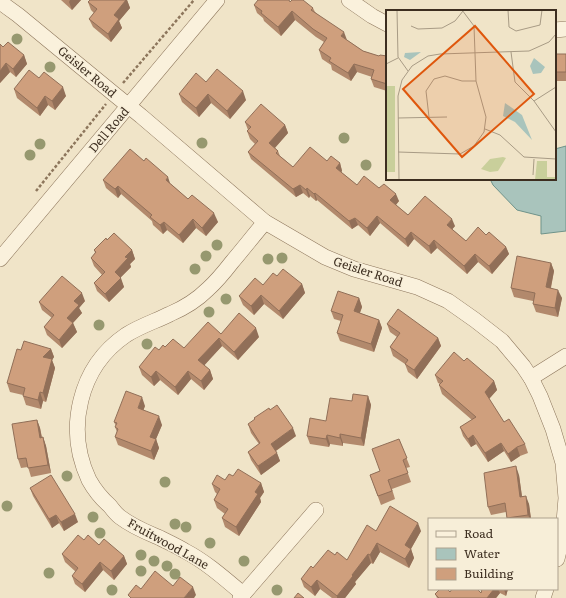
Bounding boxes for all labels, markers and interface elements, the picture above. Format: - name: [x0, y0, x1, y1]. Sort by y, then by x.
- inset map: [386, 10, 556, 180]
- street label: Geisler Road: [54, 41, 121, 102]
- street label: Dell Road: [84, 102, 133, 156]
- street label: Geisler Road: [331, 251, 406, 291]
- street label: Fruitwood Lane: [124, 513, 213, 573]
- legend: [428, 518, 558, 590]
- text: Road: [464, 524, 494, 542]
- text: Water: [464, 544, 500, 562]
- text: Building: [464, 564, 514, 582]

